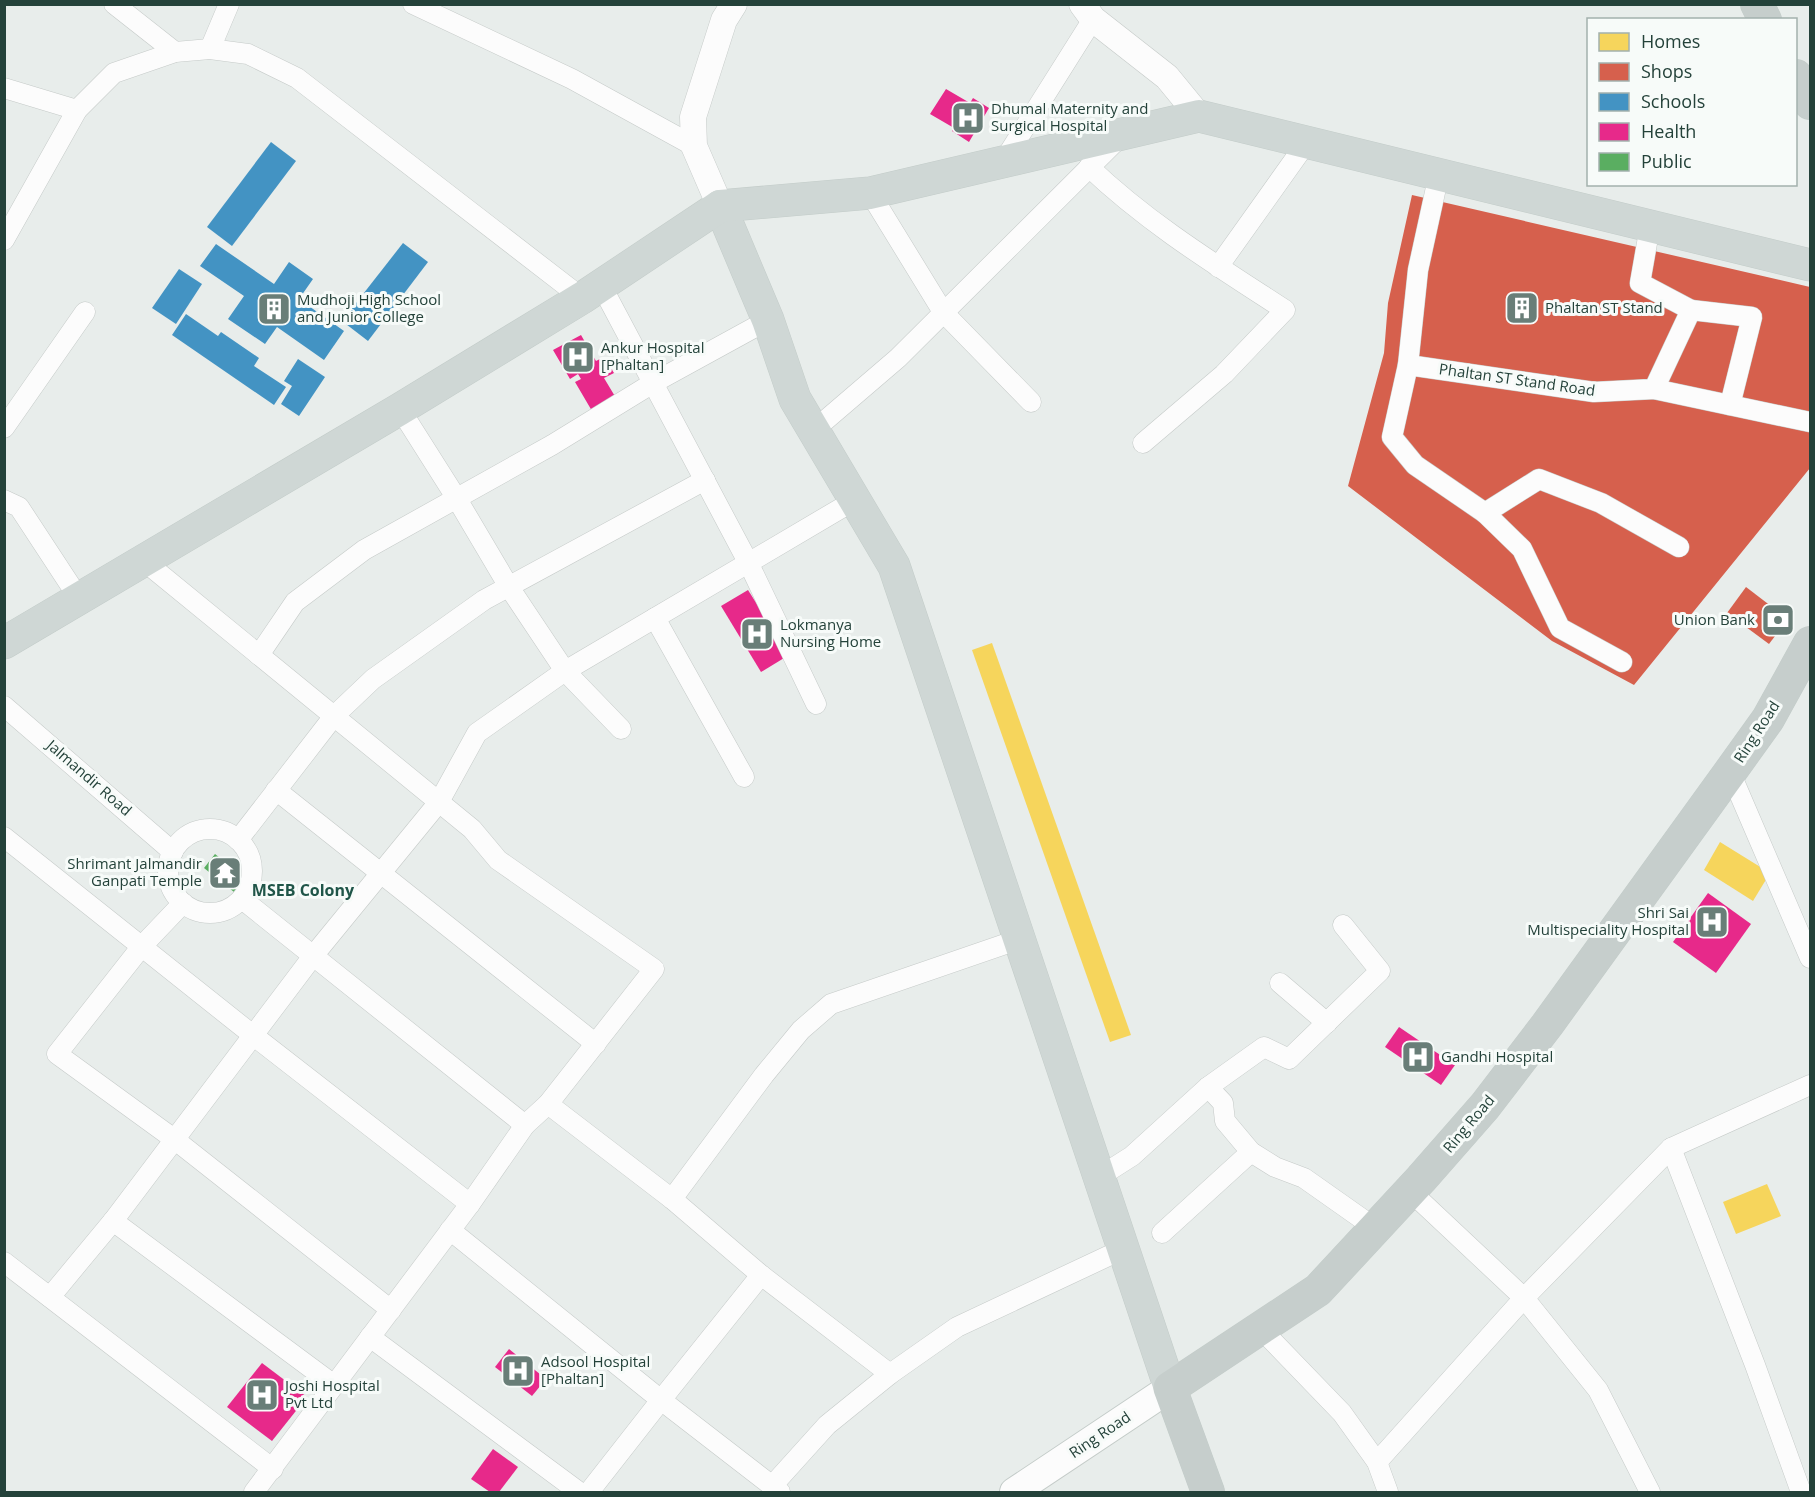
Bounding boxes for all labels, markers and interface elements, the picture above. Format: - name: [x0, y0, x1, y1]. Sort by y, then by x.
- legend: [1587, 18, 1797, 186]
- text: Homes: [1641, 29, 1700, 53]
- text: Shops: [1641, 59, 1692, 83]
- text: Schools: [1641, 89, 1705, 113]
- place label: Dhumal Maternity and Surgical Hospital: [991, 98, 1148, 135]
- hospital icon: Dhumal Maternity and Surgical Hospital: [950, 100, 986, 136]
- text: Health: [1641, 119, 1696, 143]
- text: Public: [1641, 149, 1692, 173]
- place label: Mudhoji High School and Junior College: [297, 289, 441, 326]
- building icon: Phaltan ST Stand: [1504, 290, 1540, 326]
- building icon: Mudhoji High School and Junior College: [256, 291, 292, 327]
- place label: Phaltan ST Stand: [1545, 297, 1663, 317]
- place label: Ankur Hospital [Phaltan]: [601, 337, 704, 374]
- hospital icon: Ankur Hospital [Phaltan]: [560, 339, 596, 375]
- street label: Phaltan ST Stand Road: [1438, 358, 1597, 400]
- bank icon: Union Bank: [1760, 602, 1796, 638]
- place label: Union Bank: [1674, 609, 1755, 629]
- place label: Lokmanya Nursing Home: [780, 614, 881, 651]
- hospital icon: Lokmanya Nursing Home: [739, 616, 775, 652]
- street label: Ring Road: [1729, 697, 1784, 766]
- street label: Jalmandir Road: [41, 733, 136, 820]
- place label: Shrimant Jalmandir Ganpati Temple: [67, 853, 202, 890]
- temple icon: Shrimant Jalmandir Ganpati Temple: [207, 855, 243, 891]
- district label: MSEB Colony: [252, 879, 355, 901]
- place label: Shri Sai Multispeciality Hospital: [1527, 902, 1689, 939]
- hospital icon: Shri Sai Multispeciality Hospital: [1694, 904, 1730, 940]
- hospital icon: Gandhi Hospital: [1400, 1039, 1436, 1075]
- place label: Gandhi Hospital: [1441, 1046, 1553, 1066]
- street label: Ring Road: [1438, 1090, 1498, 1157]
- place label: Adsool Hospital [Phaltan]: [541, 1351, 650, 1388]
- hospital icon: Adsool Hospital [Phaltan]: [500, 1353, 536, 1389]
- place label: Joshi Hospital Pvt Ltd: [283, 1375, 380, 1412]
- hospital icon: Joshi Hospital Pvt Ltd: [244, 1377, 280, 1413]
- street label: Ring Road: [1065, 1406, 1134, 1462]

